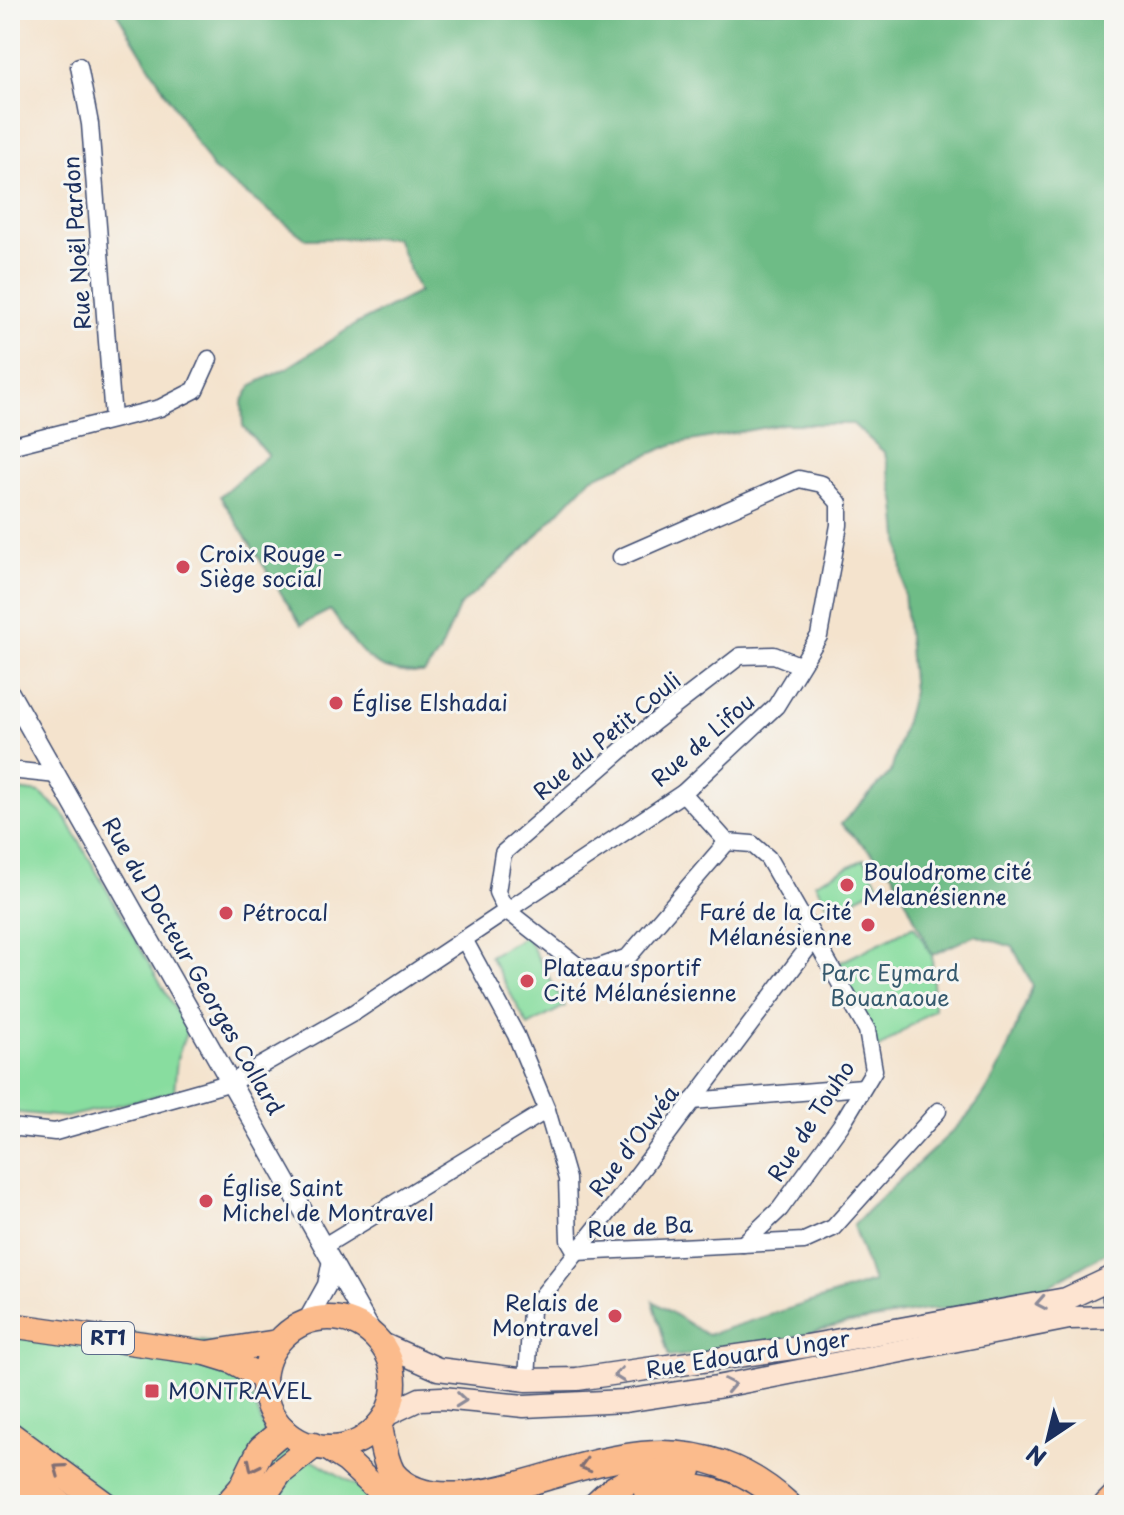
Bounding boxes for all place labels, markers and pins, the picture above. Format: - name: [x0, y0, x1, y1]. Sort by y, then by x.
- place label: Croix Rouge - Siège social: [199, 536, 343, 594]
- marker: Croix Rouge - Siège social: [174, 558, 192, 576]
- place label: Église Elshadai: [352, 685, 508, 718]
- marker: Église Elshadai: [327, 694, 345, 712]
- place label: Boulodrome cité Melanésienne: [863, 854, 1032, 912]
- marker: Boulodrome cité Melanésienne: [838, 876, 856, 894]
- place label: Faré de la Cité Mélanésienne: [699, 894, 852, 952]
- place label: Pétrocal: [242, 895, 328, 928]
- marker: Pétrocal: [217, 904, 235, 922]
- marker: Faré de la Cité Mélanésienne: [859, 916, 877, 934]
- place label: Plateau sportif Cité Mélanésienne: [543, 950, 737, 1008]
- marker: Plateau sportif Cité Mélanésienne: [518, 972, 536, 990]
- place label: Église Saint Michel de Montravel: [222, 1170, 434, 1228]
- marker: Église Saint Michel de Montravel: [197, 1192, 215, 1210]
- place label: Relais de Montravel: [492, 1285, 599, 1343]
- marker: Relais de Montravel: [606, 1307, 624, 1325]
- place label: MONTRAVEL: [168, 1373, 312, 1406]
- marker: MONTRAVEL: [143, 1382, 161, 1400]

